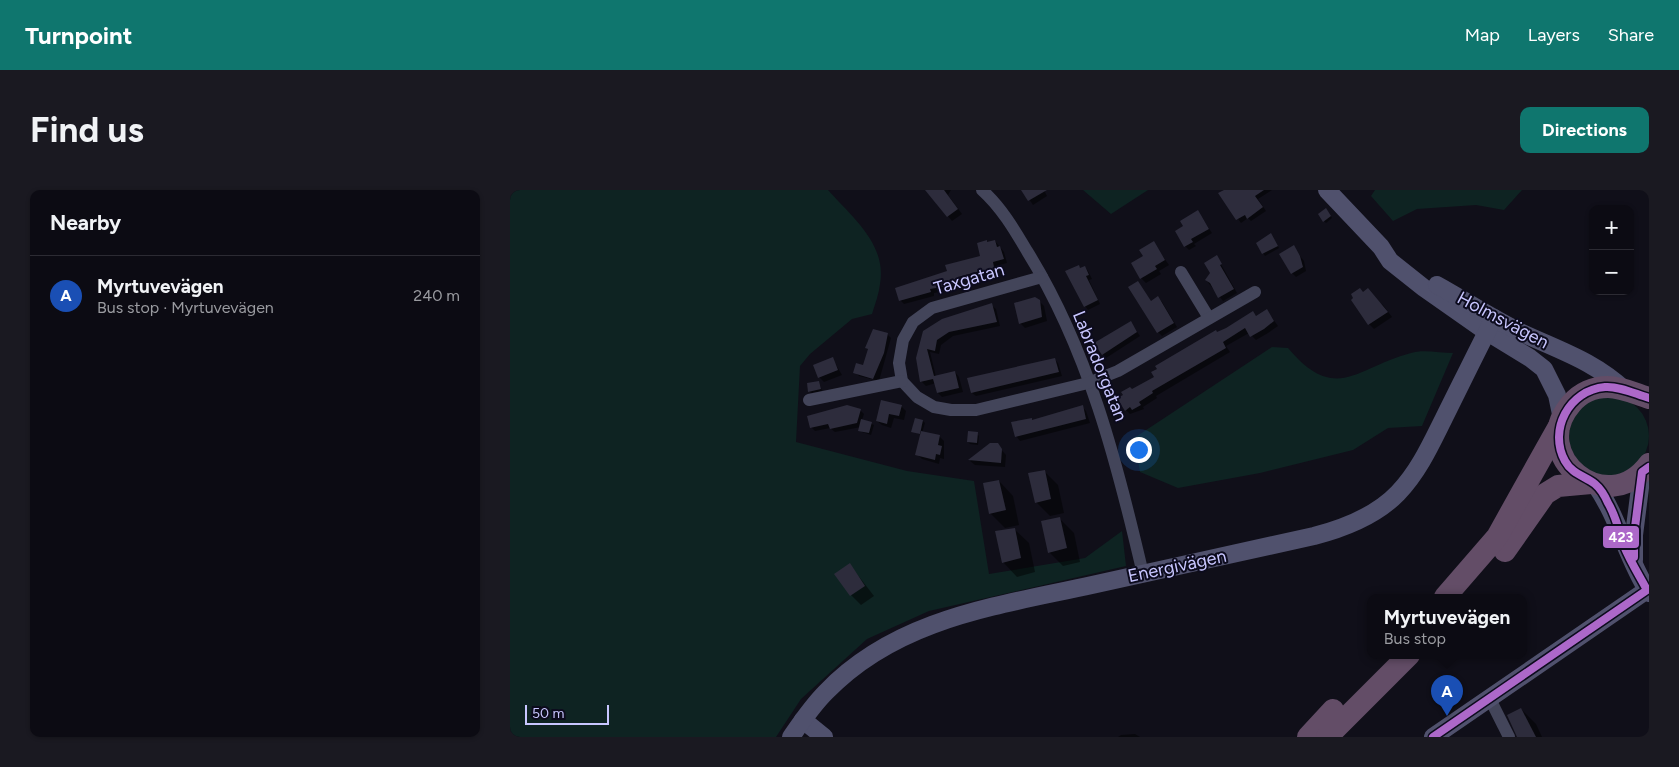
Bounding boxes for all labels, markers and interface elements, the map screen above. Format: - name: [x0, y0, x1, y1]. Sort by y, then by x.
- text: Turnpoint: [25, 21, 132, 50]
- text: Map: [1465, 24, 1500, 46]
- text: Layers: [1528, 24, 1580, 46]
- text: Share: [1608, 24, 1654, 46]
- button: Directions: [1520, 107, 1649, 153]
- text: Find us: [30, 109, 144, 151]
- map controls: [1589, 205, 1634, 295]
- button: +: [1589, 205, 1634, 250]
- text: Nearby: [50, 210, 121, 235]
- button: −: [1589, 250, 1634, 295]
- street label: Taxgatan: [931, 258, 1007, 300]
- text: Myrtuvevägen: [97, 275, 224, 298]
- text: A: [60, 286, 72, 305]
- text: 240 m: [413, 286, 460, 305]
- street label: Holmsvägen: [1453, 287, 1553, 353]
- text: Bus stop · Myrtuvevägen: [97, 298, 274, 317]
- street label: Labradorgatan: [1068, 308, 1132, 424]
- your location: [1126, 437, 1152, 463]
- line badge: 423: [1602, 525, 1640, 549]
- text: 423: [1609, 529, 1634, 546]
- street label: Energivägen: [1126, 545, 1228, 587]
- popup: [1367, 594, 1527, 659]
- text: Myrtuvevägen: [1384, 606, 1510, 629]
- text: Bus stop: [1384, 629, 1446, 648]
- pin: A: [1431, 675, 1463, 716]
- scale bar: [525, 702, 609, 725]
- text: 50 m: [532, 705, 564, 722]

